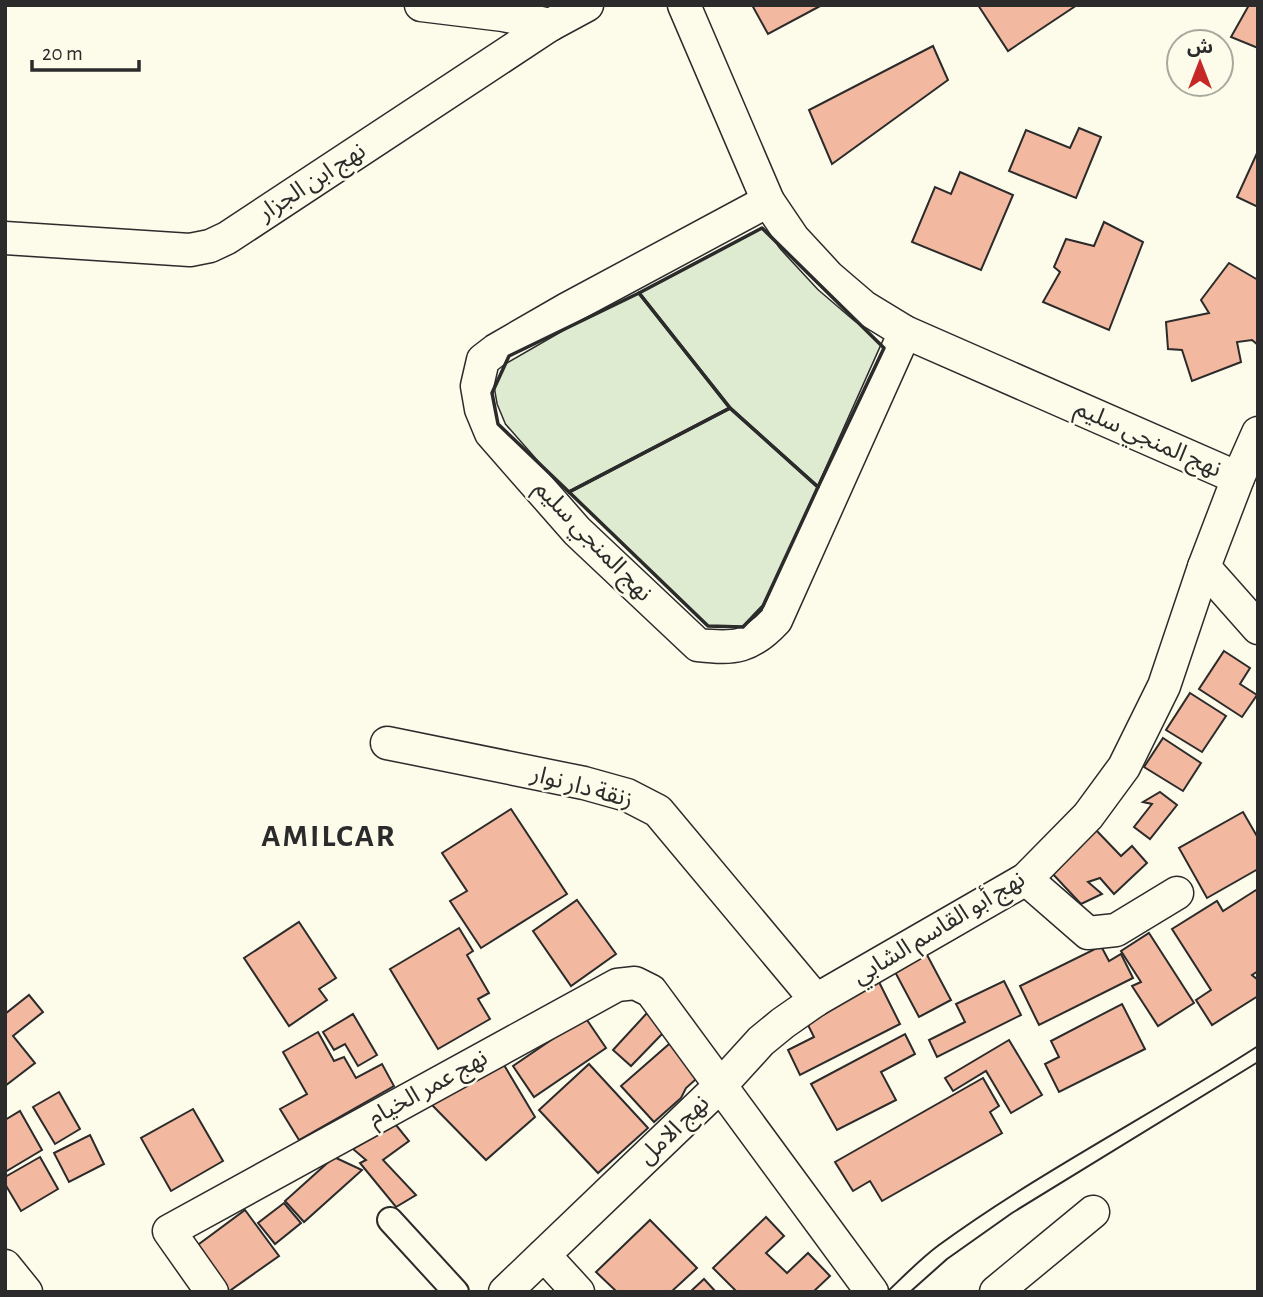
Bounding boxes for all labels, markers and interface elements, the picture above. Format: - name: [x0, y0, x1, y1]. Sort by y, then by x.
- scale bar: [32, 28, 138, 72]
- north arrow: [1165, 28, 1235, 98]
- text: ش: [1187, 38, 1213, 57]
- text: 20 m: [42, 43, 83, 64]
- street label: نهج ابن الجزار: [253, 139, 372, 229]
- street label: نهج المنجي سليم: [1069, 396, 1225, 487]
- street label: نهج المنجي سليم: [526, 476, 656, 610]
- street label: زنقة دار نوار: [527, 762, 635, 813]
- district label: AMILCAR: [261, 820, 397, 852]
- street label: نهج أبو القاسم الشابي: [846, 863, 1032, 994]
- street label: نهج عمر الخيام: [364, 1045, 494, 1135]
- street label: نهج الامل: [634, 1091, 717, 1172]

